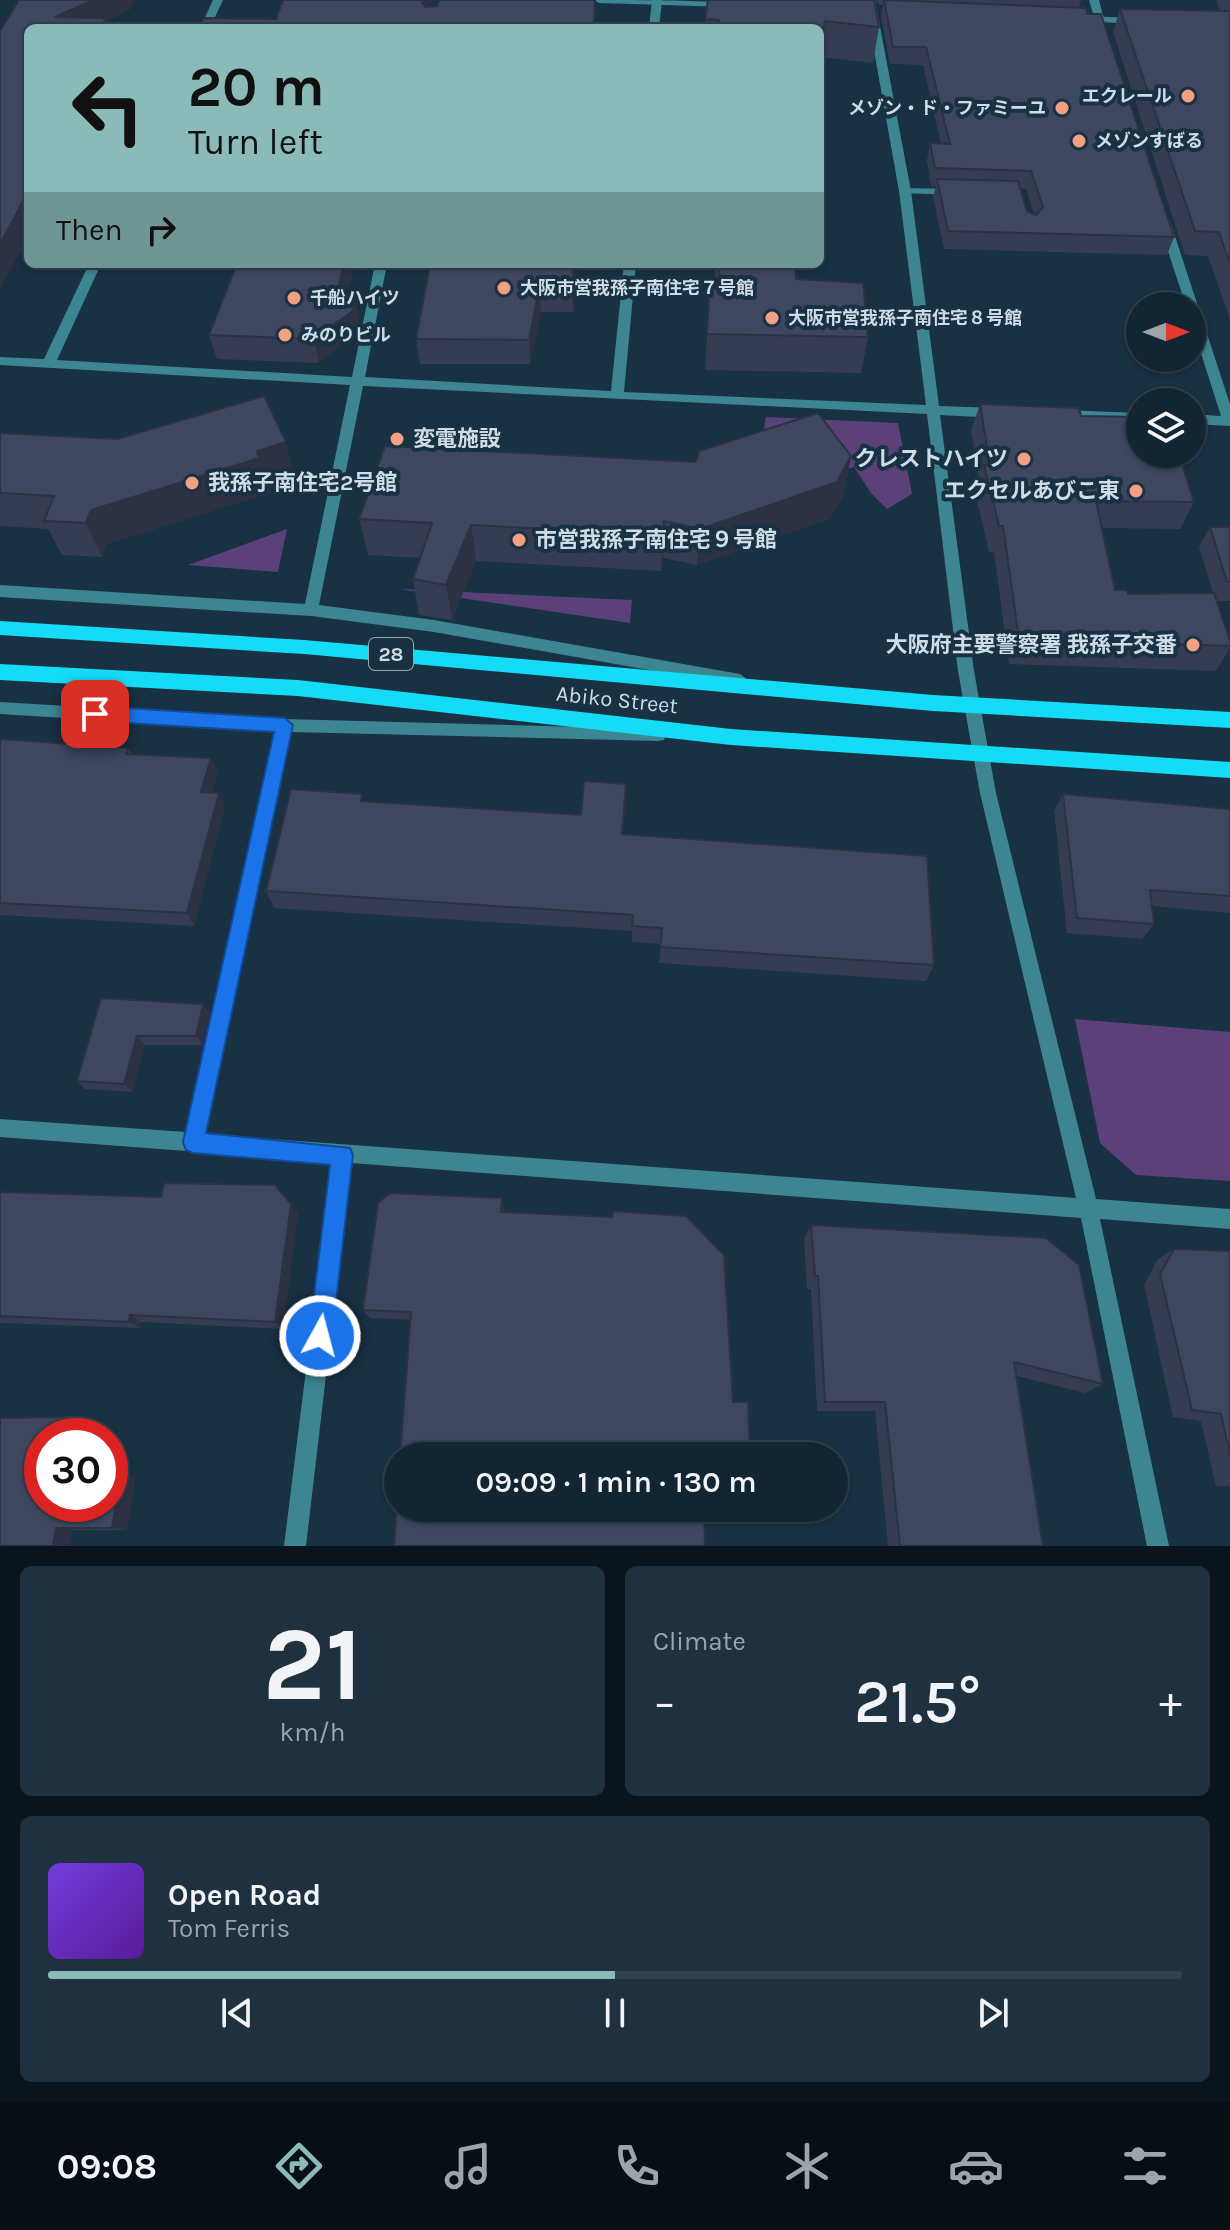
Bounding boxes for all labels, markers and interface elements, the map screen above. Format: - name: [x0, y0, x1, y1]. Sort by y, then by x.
- text: 20 m: [188, 54, 325, 119]
- icon: left: [56, 56, 160, 160]
- place label: エクレール: [1082, 85, 1172, 107]
- marker: エクレール: [1179, 87, 1197, 105]
- place label: メゾン・ド・ファミーユ: [848, 97, 1046, 119]
- marker: メゾン・ド・ファミーユ: [1053, 99, 1071, 117]
- text: Turn left: [188, 121, 323, 163]
- place label: メゾンすばる: [1095, 130, 1203, 152]
- marker: メゾンすばる: [1070, 132, 1088, 150]
- icon: right: [139, 208, 183, 252]
- text: Then: [56, 212, 123, 248]
- place label: 大阪市営我孫子南住宅７号館: [520, 277, 754, 299]
- marker: 大阪市営我孫子南住宅７号館: [495, 279, 513, 297]
- place label: 千船ハイツ: [310, 287, 400, 309]
- marker: 千船ハイツ: [285, 289, 303, 307]
- north arrow: [1126, 292, 1206, 372]
- map controls: [1126, 292, 1206, 468]
- place label: 大阪市営我孫子南住宅８号館: [788, 307, 1022, 329]
- marker: 大阪市営我孫子南住宅８号館: [763, 309, 781, 327]
- place label: みのりビル: [301, 324, 391, 346]
- marker: みのりビル: [276, 326, 294, 344]
- button: layers: [1126, 388, 1206, 468]
- place label: 変電施設: [413, 426, 501, 452]
- marker: 変電施設: [388, 430, 406, 448]
- place label: クレストハイツ: [854, 446, 1008, 472]
- marker: クレストハイツ: [1015, 450, 1033, 468]
- place label: 我孫子南住宅2号館: [208, 470, 397, 496]
- marker: 我孫子南住宅2号館: [183, 474, 201, 492]
- place label: エクセルあびこ東: [944, 478, 1120, 504]
- marker: エクセルあびこ東: [1127, 482, 1145, 500]
- place label: 市営我孫子南住宅９号館: [535, 527, 777, 553]
- marker: 市営我孫子南住宅９号館: [510, 531, 528, 549]
- place label: 大阪府主要警察署 我孫子交番: [885, 632, 1177, 658]
- marker: 大阪府主要警察署 我孫子交番: [1184, 636, 1202, 654]
- road number: 28: [369, 638, 413, 670]
- pin: [61, 680, 129, 748]
- street label: Abiko Street: [555, 681, 679, 719]
- icon: arrive: [73, 692, 117, 736]
- position arrow: [278, 1294, 362, 1378]
- speed limit sign: 30: [24, 1418, 128, 1522]
- text: 09:09 · 1 min · 130 m: [475, 1464, 757, 1500]
- text: 21: [263, 1604, 363, 1725]
- text: Climate: [653, 1626, 746, 1657]
- text: 21.5°: [854, 1667, 981, 1737]
- text: −: [653, 1677, 676, 1728]
- text: +: [1159, 1677, 1182, 1728]
- text: km/h: [280, 1717, 345, 1748]
- text: Open Road: [168, 1877, 321, 1913]
- text: Tom Ferris: [168, 1913, 290, 1944]
- icon: previous: [215, 1991, 259, 2035]
- icon: pause: [593, 1991, 637, 2035]
- icon: next: [971, 1991, 1015, 2035]
- icon: directions: [271, 2138, 327, 2194]
- icon: music: [440, 2138, 496, 2194]
- icon: phone: [609, 2138, 665, 2194]
- icon: climate: [779, 2138, 835, 2194]
- icon: car: [948, 2138, 1004, 2194]
- icon: filters: [1117, 2138, 1173, 2194]
- text: 09:08: [57, 2145, 157, 2187]

